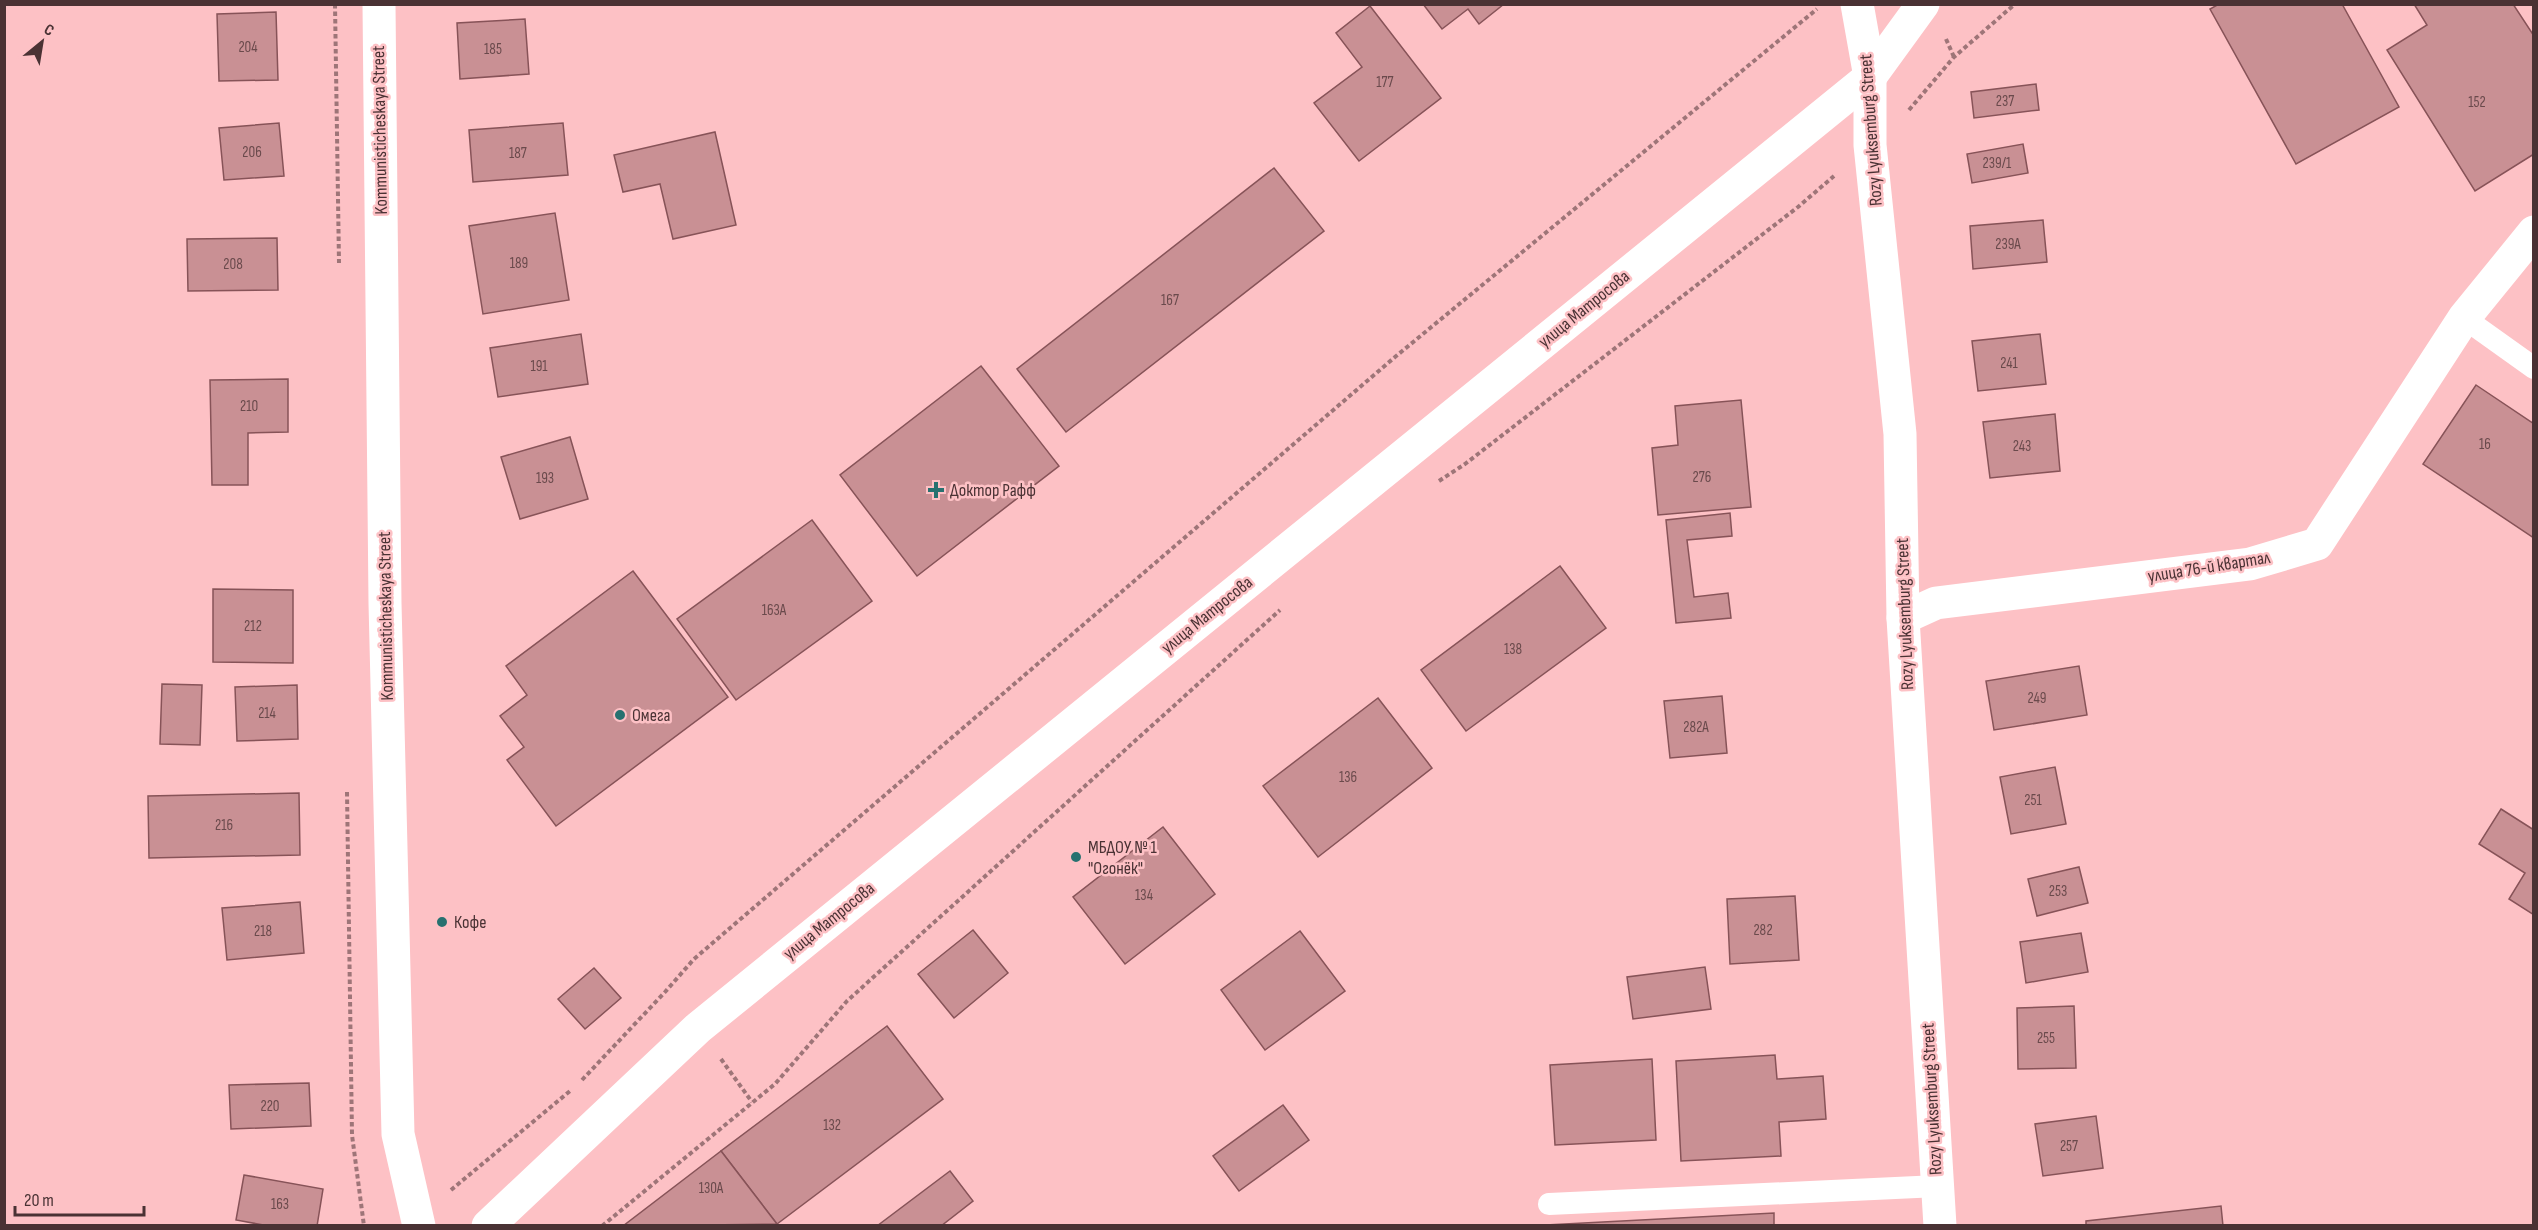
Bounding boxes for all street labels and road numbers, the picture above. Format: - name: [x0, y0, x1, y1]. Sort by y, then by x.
- street label: Kommunisticheskaya Street: [368, 45, 392, 215]
- street label: Rozy Lyuksemburg Street: [1855, 53, 1887, 207]
- street label: улица Матросова: [1534, 266, 1634, 352]
- street label: Kommunisticheskaya Street: [374, 531, 398, 701]
- street label: Rozy Lyuksemburg Street: [1892, 537, 1918, 690]
- street label: улица 76-й квартал: [2146, 547, 2272, 587]
- street label: улица Матросова: [1157, 572, 1257, 658]
- street label: улица Матросова: [779, 878, 879, 964]
- street label: Rozy Lyuksemburg Street: [1918, 1022, 1946, 1175]

